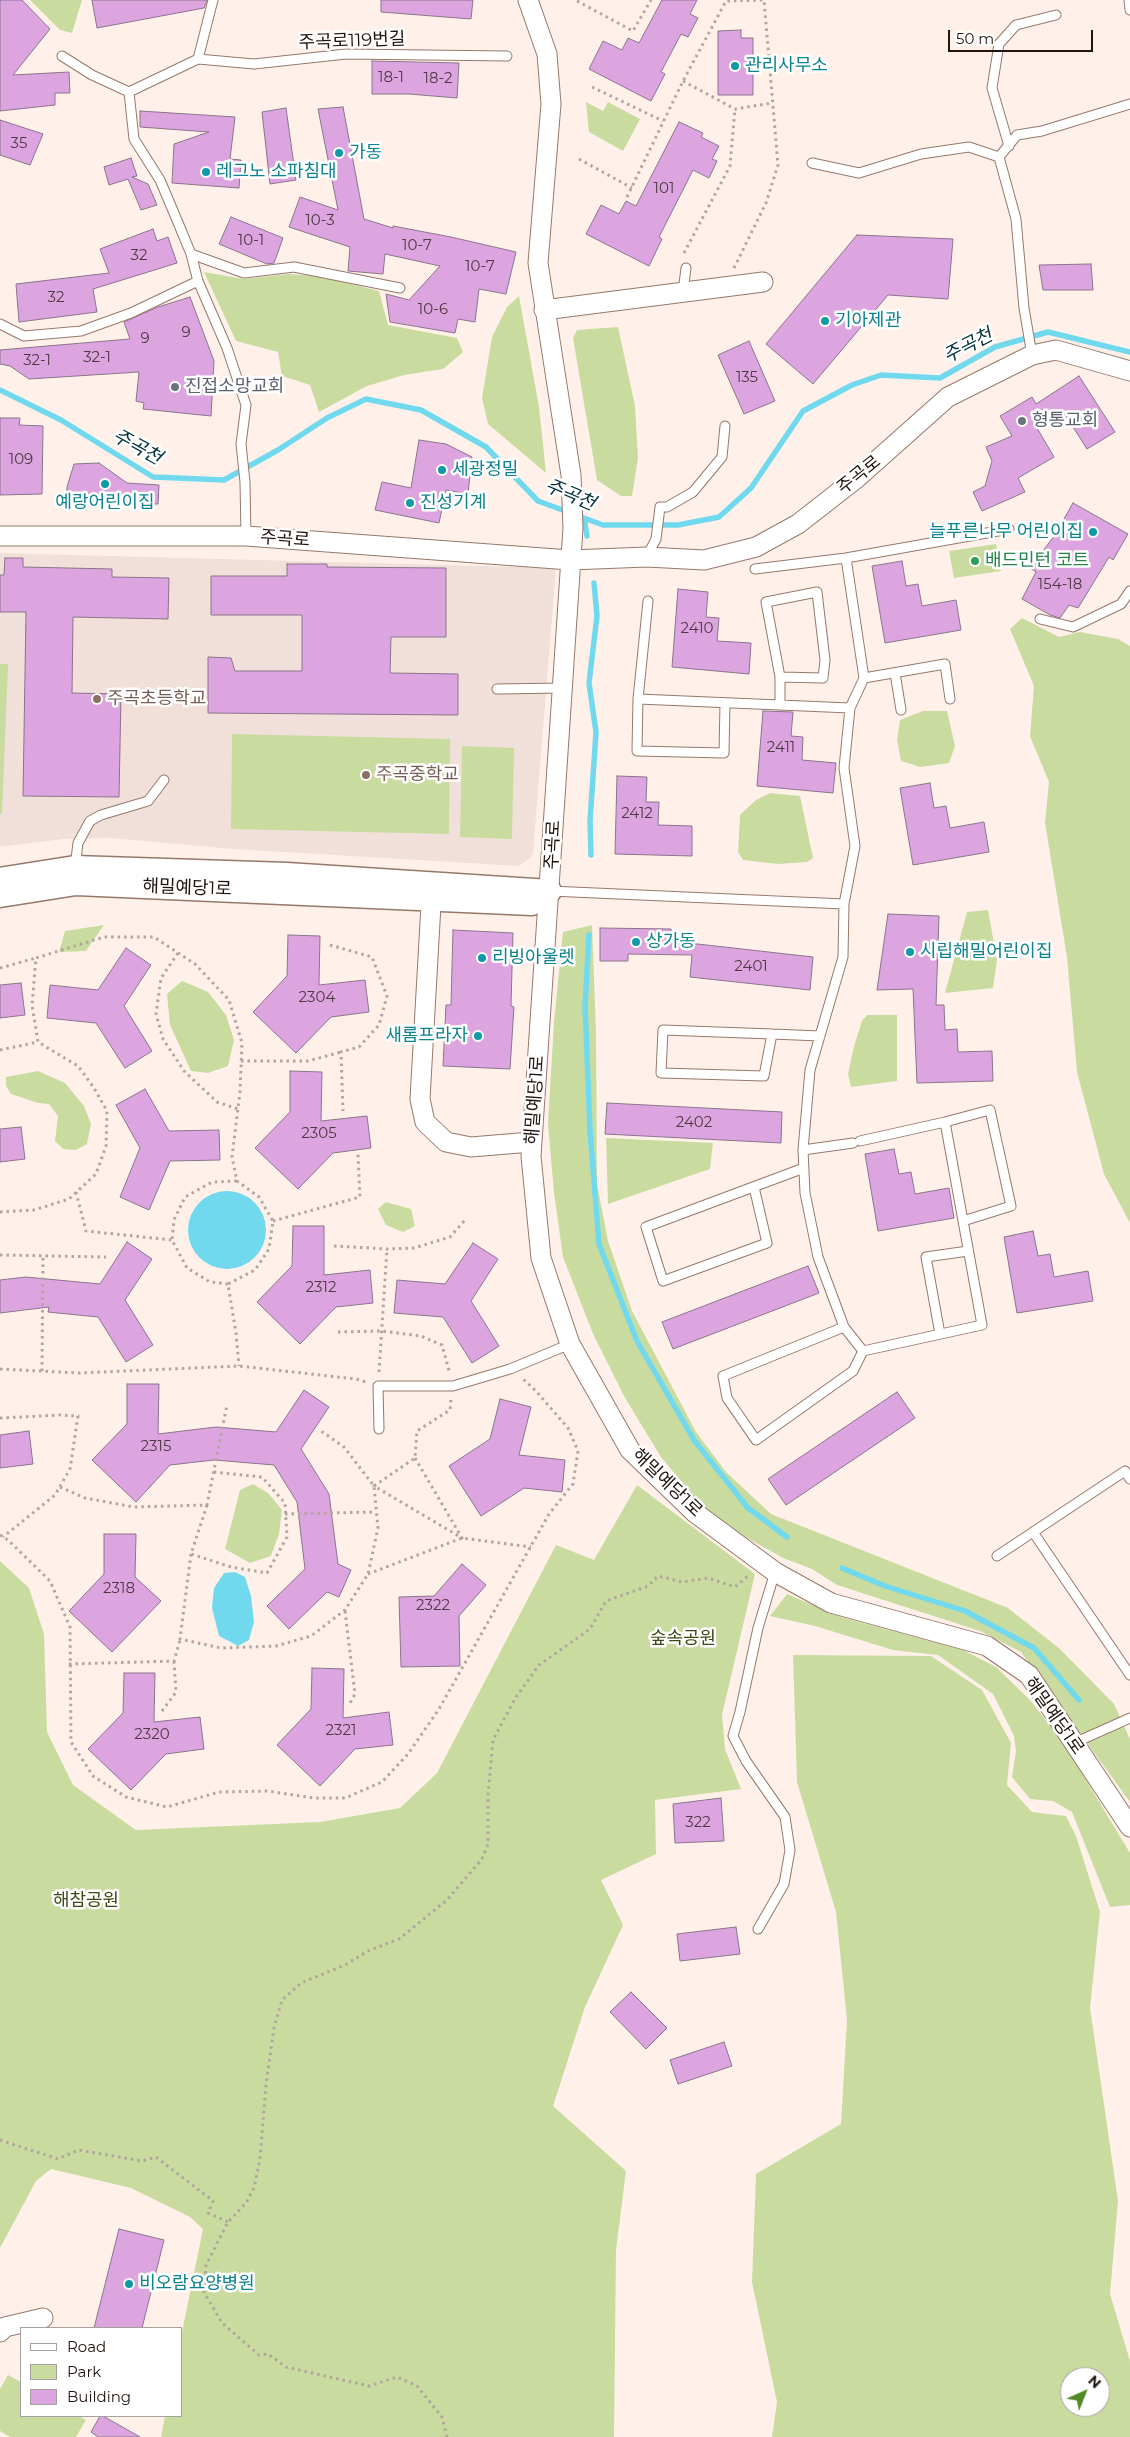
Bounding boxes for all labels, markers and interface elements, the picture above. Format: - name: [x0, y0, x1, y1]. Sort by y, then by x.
- scale bar: [950, 20, 1095, 52]
- street label: 주곡로119번길: [298, 28, 406, 54]
- text: 50 m: [956, 29, 994, 48]
- place label: 관리사무소: [745, 55, 828, 77]
- marker: 관리사무소: [729, 60, 741, 72]
- house number: 18-1: [378, 69, 404, 87]
- house number: 18-2: [423, 70, 453, 88]
- house number: 35: [11, 135, 27, 153]
- place label: 가동: [349, 142, 382, 164]
- marker: 가동: [333, 147, 345, 159]
- place label: 레그노 소파침대: [216, 161, 337, 183]
- marker: 레그노 소파침대: [200, 166, 212, 178]
- house number: 101: [654, 180, 674, 198]
- house number: 10-3: [305, 212, 335, 230]
- house number: 10-1: [238, 232, 264, 250]
- house number: 10-7: [402, 237, 432, 255]
- house number: 32: [131, 247, 147, 265]
- house number: 10-7: [465, 258, 495, 276]
- house number: 32: [48, 289, 64, 307]
- house number: 10-6: [418, 301, 448, 319]
- place label: 기아제관: [835, 310, 901, 332]
- marker: 기아제관: [819, 315, 831, 327]
- house number: 9: [181, 324, 191, 342]
- water label: 주곡천: [939, 324, 997, 368]
- house number: 9: [140, 330, 150, 348]
- house number: 32-1: [83, 349, 111, 367]
- house number: 32-1: [23, 352, 51, 370]
- house number: 135: [736, 369, 758, 387]
- place label: 진접소망교회: [185, 376, 284, 398]
- marker: 진접소망교회: [169, 381, 181, 393]
- place label: 형통교회: [1032, 410, 1098, 432]
- marker: 형통교회: [1016, 415, 1028, 427]
- water label: 주곡천: [109, 424, 165, 470]
- house number: 109: [9, 451, 33, 469]
- street label: 주곡로: [833, 451, 885, 499]
- place label: 세광정밀: [452, 459, 518, 481]
- marker: 세광정밀: [436, 464, 448, 476]
- water label: 주곡천: [541, 474, 599, 516]
- marker: 예랑어린이집: [99, 478, 111, 490]
- place label: 예랑어린이집: [55, 492, 155, 514]
- place label: 진성기계: [420, 492, 486, 514]
- marker: 진성기계: [404, 497, 416, 509]
- place label: 늘푸른나무 어린이집: [929, 521, 1083, 543]
- street label: 주곡로: [259, 526, 311, 552]
- marker: 늘푸른나무 어린이집: [1087, 526, 1099, 538]
- place label: 배드민턴 코트: [985, 550, 1089, 572]
- marker: 배드민턴 코트: [969, 555, 981, 567]
- house number: 154-18: [1038, 576, 1082, 594]
- house number: 2410: [680, 620, 714, 638]
- place label: 주곡초등학교: [107, 688, 206, 710]
- marker: 주곡초등학교: [91, 693, 103, 705]
- house number: 2411: [767, 739, 795, 757]
- place label: 주곡중학교: [376, 764, 459, 786]
- marker: 주곡중학교: [360, 769, 372, 781]
- house number: 2412: [621, 805, 653, 823]
- street label: 주곡로: [541, 820, 565, 870]
- street label: 해밀예당1로: [142, 876, 232, 900]
- place label: 상가동: [646, 931, 696, 953]
- marker: 상가동: [630, 936, 642, 948]
- place label: 시립해밀어린이집: [920, 941, 1052, 963]
- marker: 시립해밀어린이집: [904, 946, 916, 958]
- place label: 리빙아울렛: [492, 947, 575, 969]
- marker: 리빙아울렛: [476, 952, 488, 964]
- house number: 2401: [734, 958, 768, 976]
- house number: 2304: [299, 989, 335, 1007]
- place label: 새롬프라자: [385, 1025, 468, 1047]
- marker: 새롬프라자: [472, 1030, 484, 1042]
- street label: 해밀예당1로: [521, 1055, 549, 1145]
- house number: 2402: [676, 1114, 712, 1132]
- house number: 2305: [301, 1125, 337, 1143]
- house number: 2312: [306, 1279, 336, 1297]
- house number: 2315: [141, 1438, 171, 1456]
- street label: 해밀예당1로: [627, 1444, 707, 1522]
- house number: 2318: [103, 1580, 135, 1598]
- house number: 2322: [416, 1597, 450, 1615]
- park label: 숲속공원: [650, 1628, 716, 1650]
- street label: 해밀예당1로: [1020, 1673, 1088, 1759]
- house number: 2321: [326, 1722, 356, 1740]
- house number: 2320: [134, 1726, 170, 1744]
- house number: 322: [685, 1814, 711, 1832]
- park label: 해참공원: [53, 1890, 119, 1912]
- place label: 비오람요양병원: [139, 2273, 255, 2295]
- marker: 비오람요양병원: [123, 2278, 135, 2290]
- legend: [20, 2327, 182, 2417]
- text: Road: [67, 2337, 106, 2356]
- text: Park: [67, 2362, 101, 2381]
- north arrow: [1060, 2367, 1110, 2417]
- text: N: [1084, 2372, 1105, 2392]
- text: Building: [67, 2387, 131, 2406]

